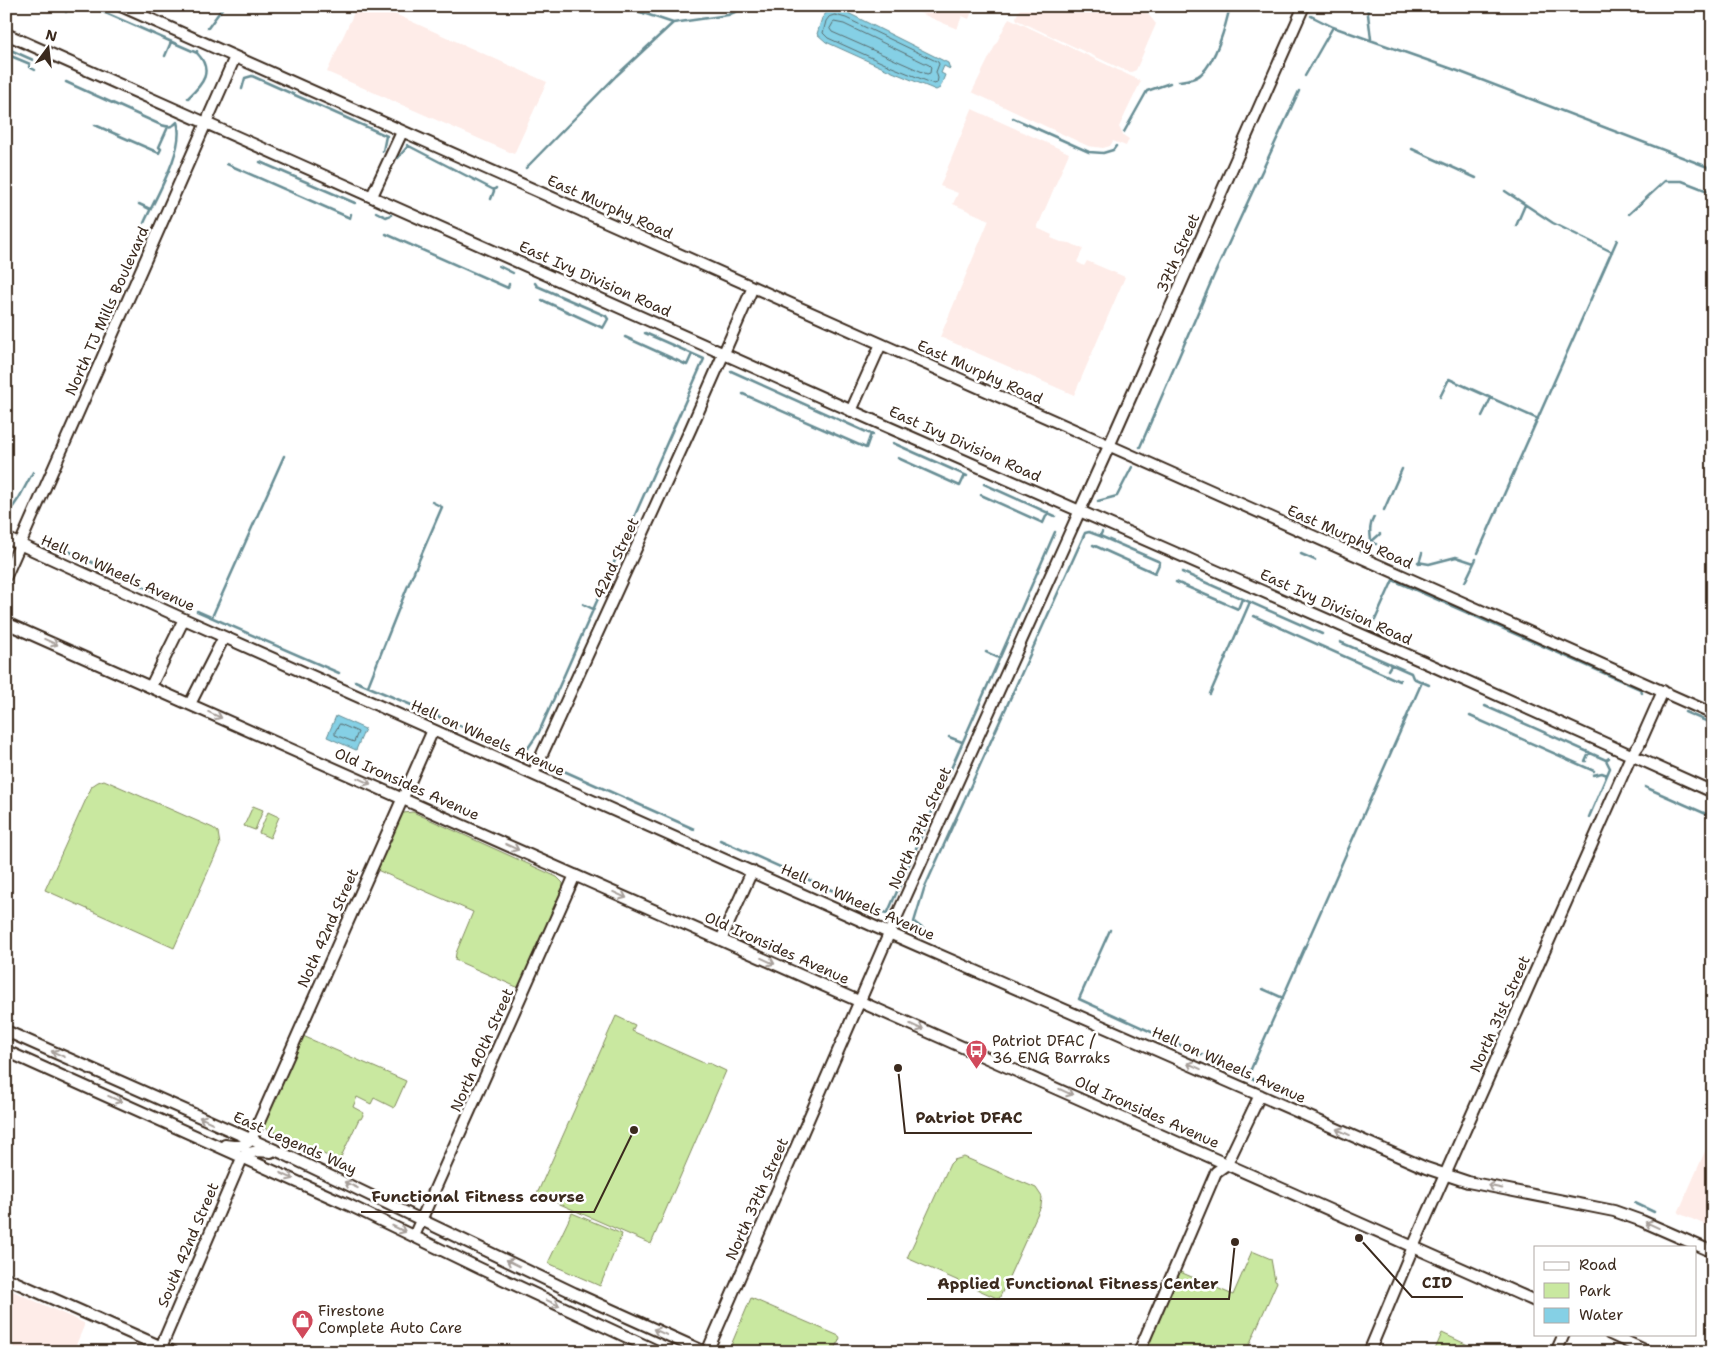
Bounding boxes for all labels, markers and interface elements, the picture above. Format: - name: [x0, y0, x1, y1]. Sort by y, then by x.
- north arrow: [22, 22, 72, 72]
- text: N: [44, 25, 59, 46]
- street label: East Murphy Road: [544, 170, 676, 244]
- street label: 37th Street: [1152, 210, 1204, 296]
- street label: North TJ Mills Boulevard: [61, 223, 154, 399]
- street label: East Ivy Division Road: [516, 236, 675, 322]
- street label: East Murphy Road: [914, 335, 1046, 409]
- street label: East Ivy Division Road: [886, 401, 1045, 487]
- street label: East Murphy Road: [1284, 500, 1416, 574]
- street label: 42nd Street: [588, 514, 644, 602]
- street label: Hell on Wheels Avenue: [38, 530, 198, 616]
- street label: East Ivy Division Road: [1257, 564, 1416, 650]
- one-way arrow: [43, 638, 58, 648]
- street label: Hell on Wheels Avenue: [408, 695, 568, 781]
- one-way arrow: [207, 711, 222, 721]
- street label: Old Ironsides Avenue: [332, 743, 482, 825]
- street label: North 37th Street: [884, 764, 956, 892]
- one-way arrow: [356, 777, 371, 787]
- one-way arrow: [504, 843, 519, 853]
- street label: Hell on Wheels Avenue: [778, 859, 938, 945]
- street label: Noth 42nd Street: [293, 865, 363, 991]
- one-way arrow: [612, 891, 627, 901]
- street label: Old Ironsides Avenue: [702, 907, 852, 989]
- street label: North 31st Street: [1465, 952, 1535, 1076]
- one-way arrow: [760, 957, 775, 967]
- street label: North 40th Street: [446, 985, 518, 1115]
- one-way arrow: [909, 1022, 924, 1032]
- street label: Hell on Wheels Avenue: [1149, 1022, 1309, 1108]
- place label: Patriot DFAC / 36 ENG Barraks: [992, 1031, 1110, 1068]
- bus stop icon: Patriot DFAC / 36 ENG Barraks: [964, 1038, 988, 1069]
- one-way arrow: [51, 1048, 66, 1058]
- one-way arrow: [1187, 1061, 1202, 1071]
- street label: Old Ironsides Avenue: [1072, 1071, 1222, 1153]
- one-way arrow: [1058, 1088, 1073, 1098]
- one-way arrow: [107, 1095, 122, 1104]
- callout: Patriot DFAC: [905, 1102, 1032, 1133]
- street label: East Legends Way: [230, 1107, 360, 1179]
- text: Patriot DFAC: [915, 1107, 1023, 1128]
- one-way arrow: [199, 1114, 214, 1124]
- one-way arrow: [1336, 1126, 1351, 1136]
- street label: North 37th Street: [721, 1135, 793, 1263]
- one-way arrow: [280, 1172, 295, 1182]
- street label: South 42nd Street: [153, 1179, 223, 1311]
- one-way arrow: [344, 1180, 359, 1189]
- callout: Functional Fitness course: [361, 1181, 594, 1212]
- one-way arrow: [1487, 1182, 1503, 1192]
- text: Functional Fitness course: [372, 1186, 585, 1207]
- one-way arrow: [1645, 1220, 1660, 1230]
- one-way arrow: [391, 1224, 406, 1234]
- legend: [1534, 1246, 1696, 1336]
- text: Road: [1579, 1255, 1617, 1275]
- one-way arrow: [506, 1258, 521, 1267]
- callout: CID: [1412, 1266, 1463, 1297]
- callout: Applied Functional Fitness Center: [927, 1268, 1229, 1299]
- text: CID: [1422, 1272, 1452, 1293]
- text: Applied Functional Fitness Center: [937, 1273, 1219, 1294]
- text: Park: [1579, 1281, 1611, 1301]
- one-way arrow: [545, 1298, 560, 1308]
- place label: Firestone Complete Auto Care: [318, 1301, 462, 1338]
- text: Water: [1579, 1305, 1623, 1325]
- shop icon: Firestone Complete Auto Care: [290, 1308, 314, 1339]
- one-way arrow: [653, 1326, 668, 1336]

